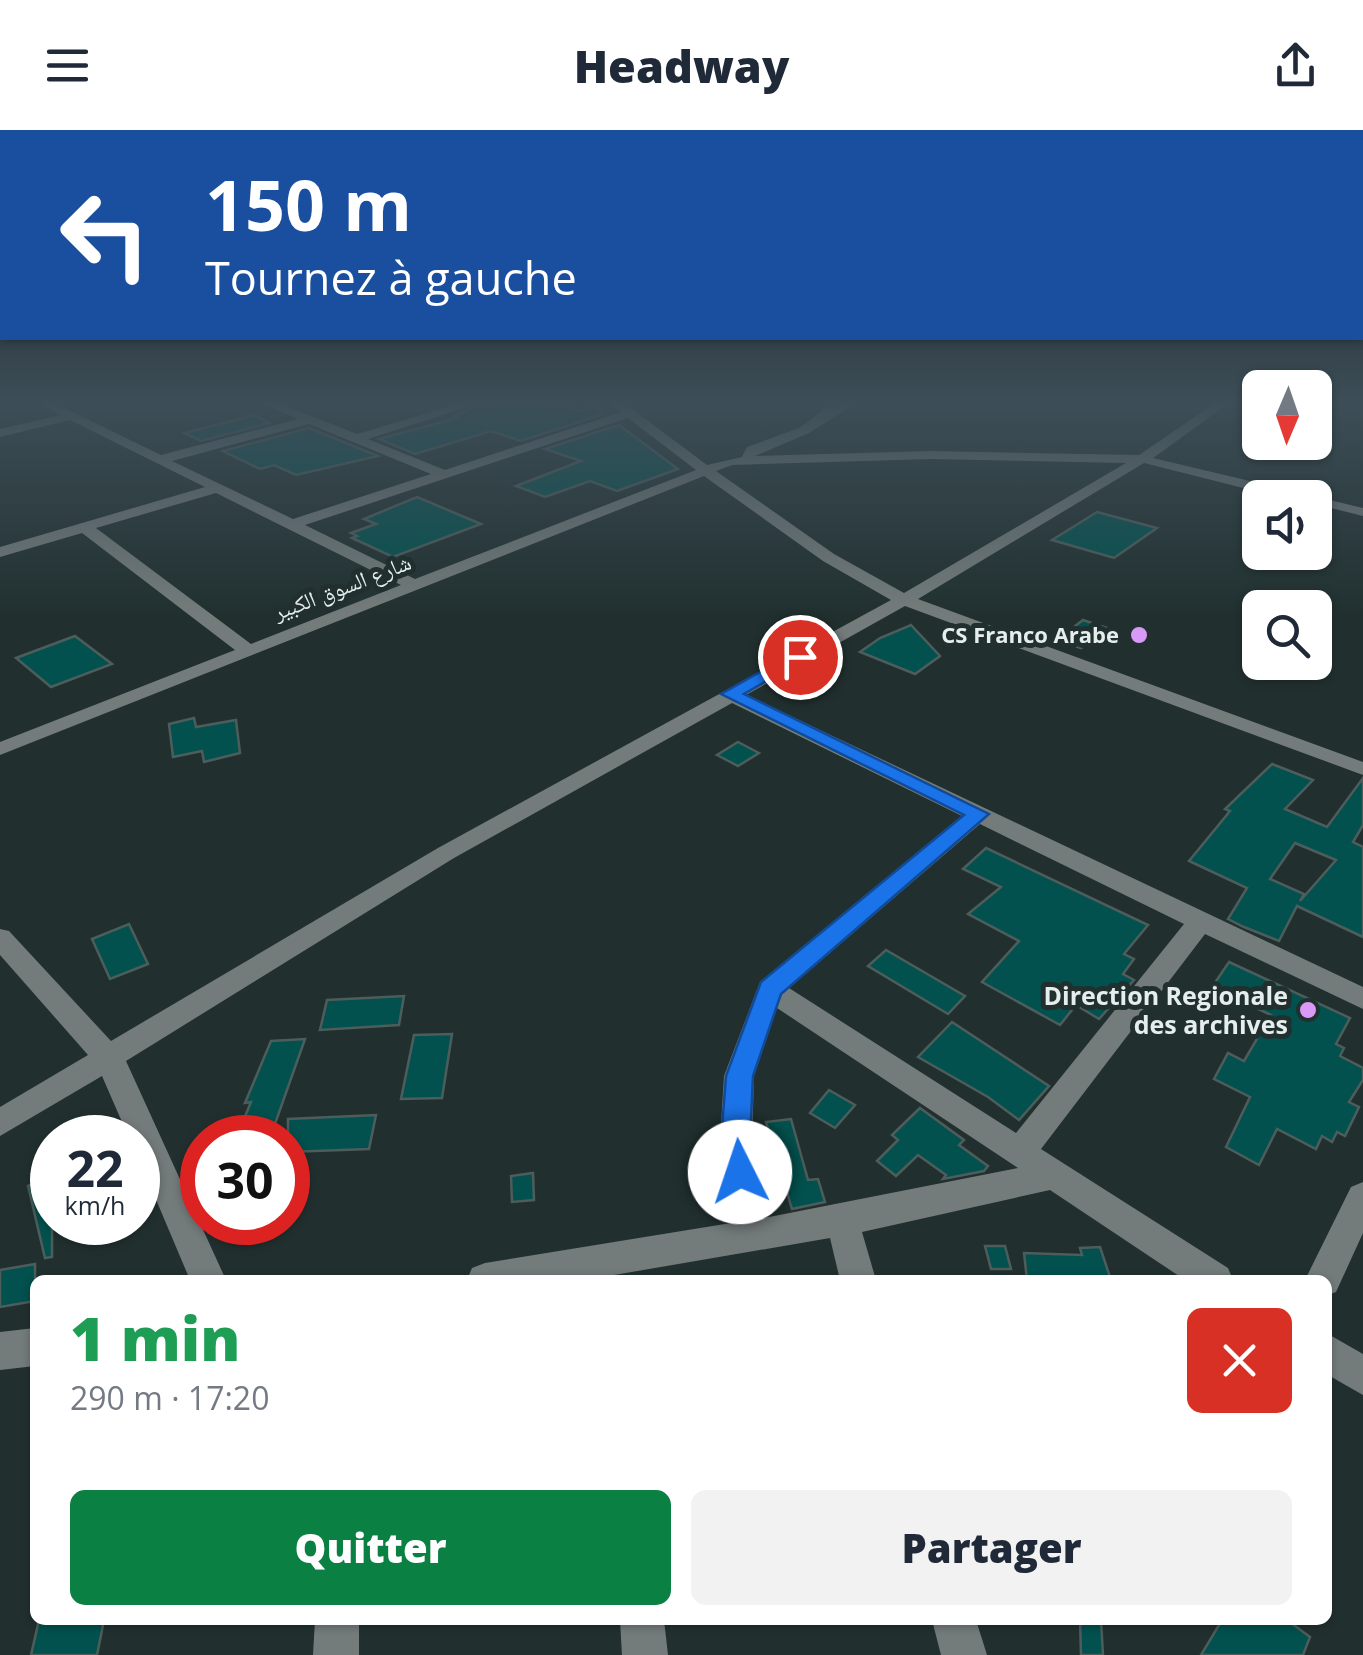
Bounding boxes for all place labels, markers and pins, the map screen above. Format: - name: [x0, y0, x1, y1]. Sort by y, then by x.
- pin: [758, 615, 843, 700]
- place label: CS Franco Arabe: [941, 619, 1119, 649]
- marker: CS Franco Arabe: [1128, 624, 1150, 646]
- place label: Direction Regionale des archives: [1044, 978, 1288, 1041]
- marker: Direction Regionale des archives: [1297, 999, 1319, 1021]

